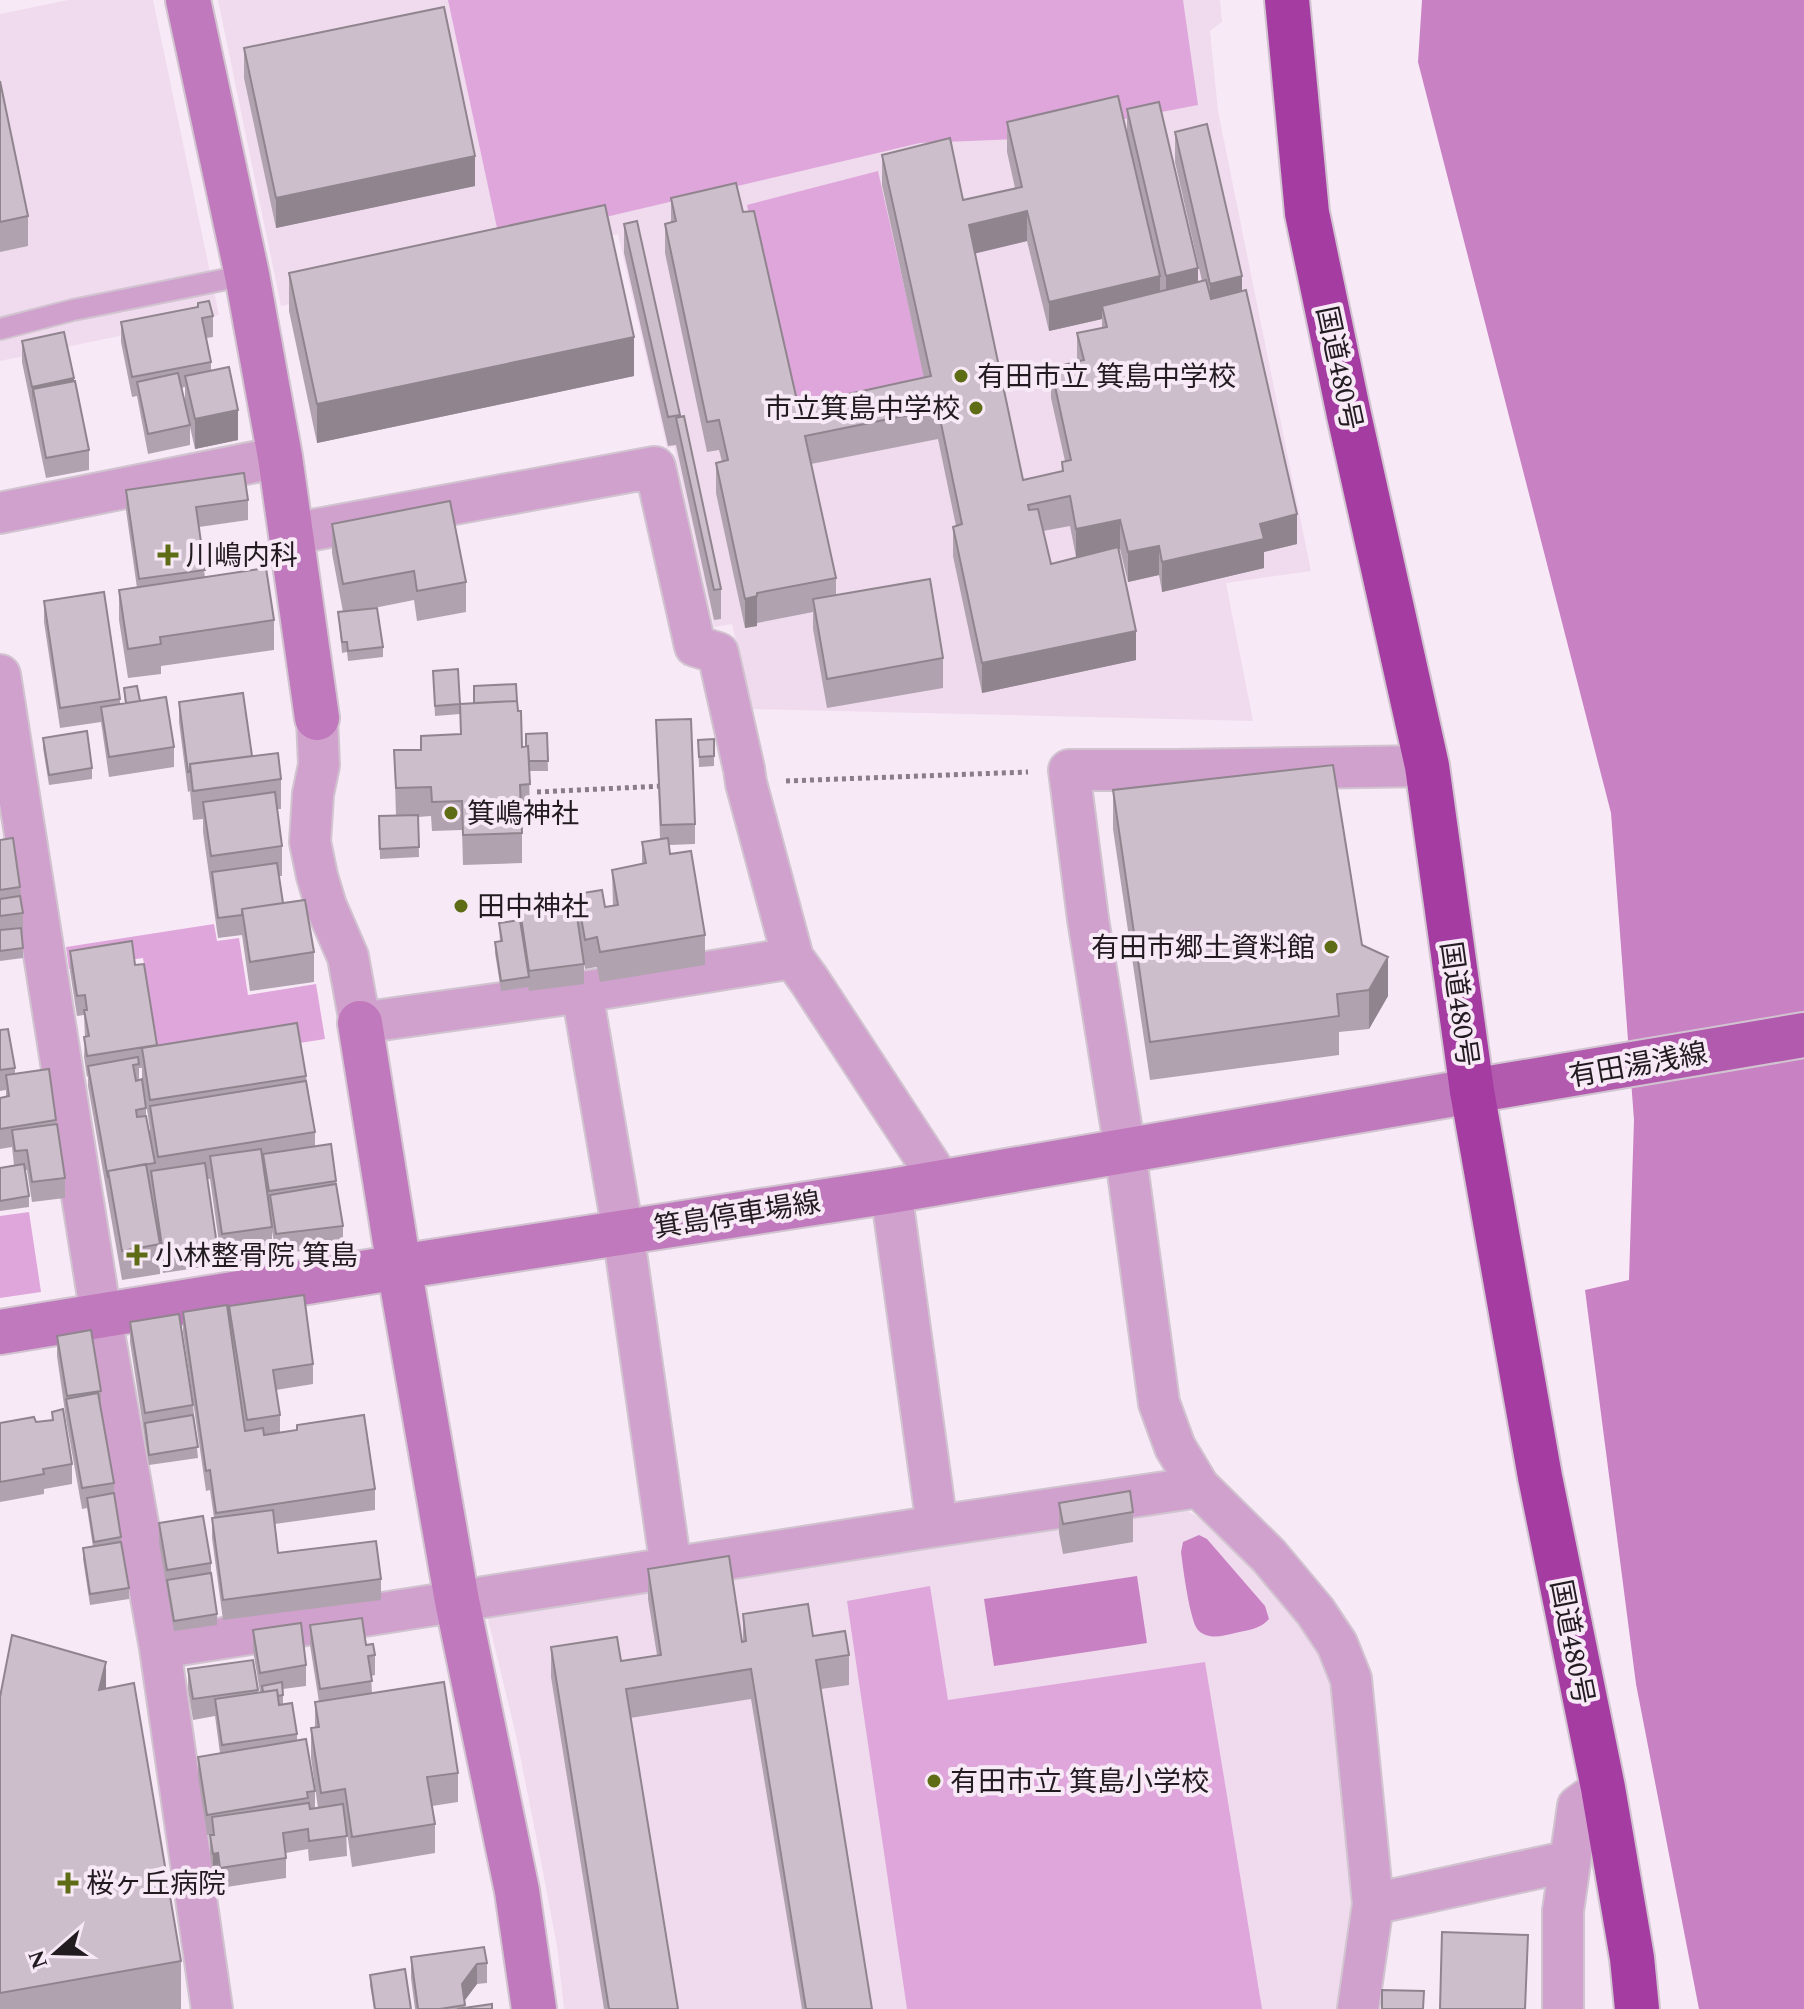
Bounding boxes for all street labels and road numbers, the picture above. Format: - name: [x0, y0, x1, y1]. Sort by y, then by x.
- street label: 国道480号: [1304, 302, 1373, 434]
- street label: 国道480号: [1428, 939, 1489, 1070]
- street label: 有田湯浅線: [1566, 1032, 1711, 1099]
- street label: 箕島停車場線: [651, 1181, 824, 1250]
- street label: 国道480号: [1538, 1576, 1605, 1708]

